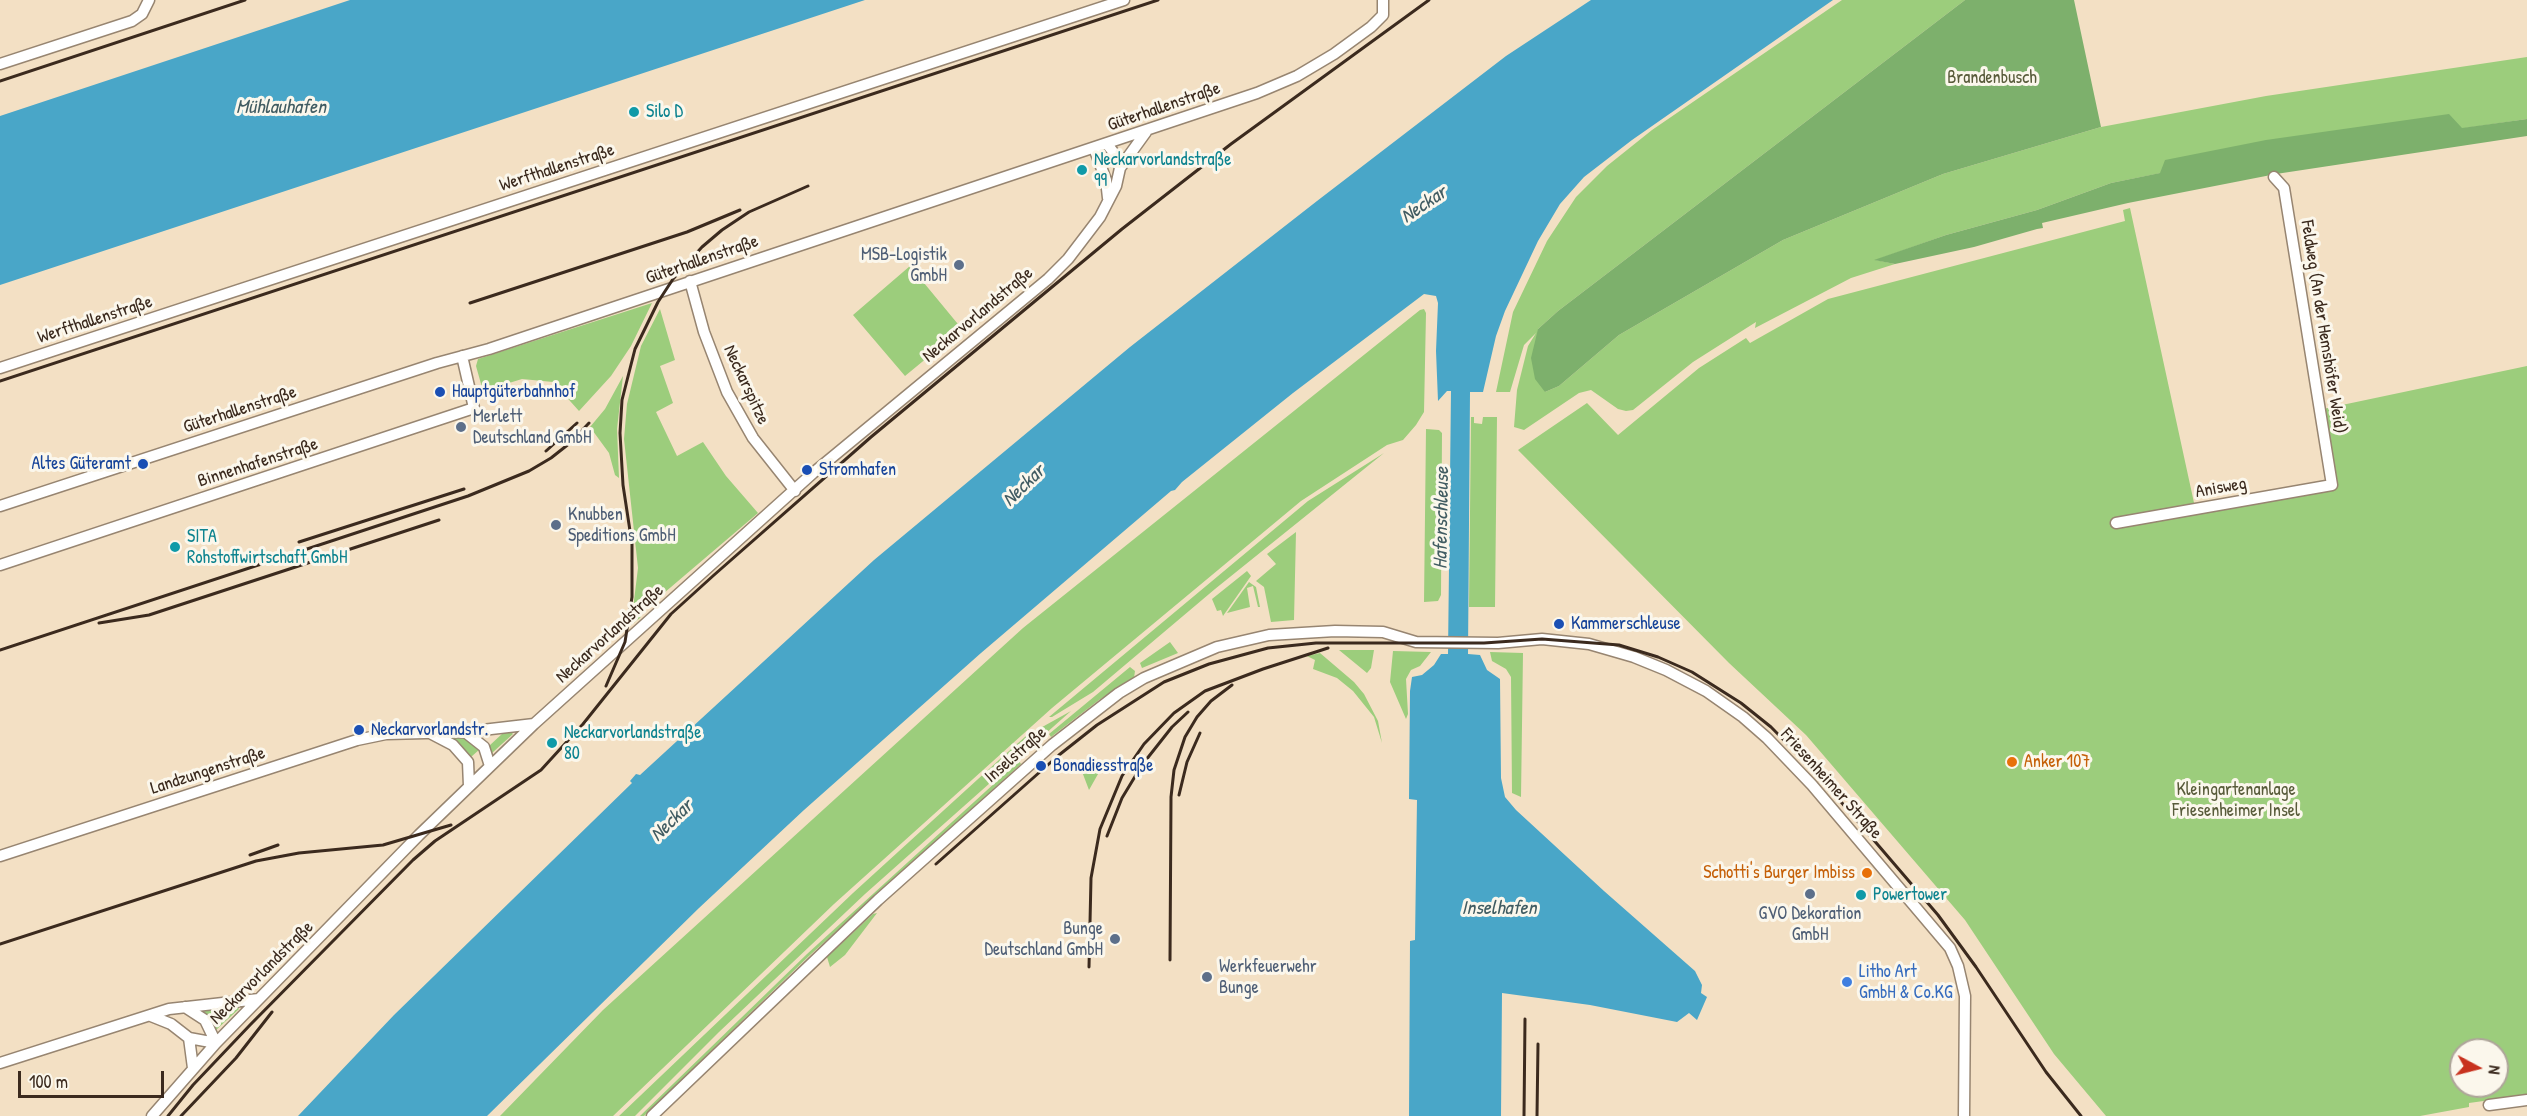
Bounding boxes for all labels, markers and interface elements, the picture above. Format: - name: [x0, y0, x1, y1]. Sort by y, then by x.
- park label: Brandenbusch: [1947, 67, 2037, 89]
- street label: Güterhallenstraße: [1105, 78, 1223, 136]
- water label: Mühlauhafen: [236, 96, 326, 120]
- place label: Silo D: [646, 101, 683, 123]
- marker: Silo D: [627, 105, 641, 119]
- street label: Werfthallenstraße: [497, 139, 617, 197]
- place label: Neckarvorlandstraße 99: [1094, 149, 1231, 192]
- marker: Neckarvorlandstraße 99: [1075, 163, 1089, 177]
- water label: Neckar: [1396, 181, 1452, 229]
- street label: Feldweg (An der Hemshöfer Weid): [2295, 219, 2351, 435]
- street label: Güterhallenstraße: [643, 231, 761, 289]
- place label: MSB-Logistik GmbH: [861, 244, 947, 286]
- marker: MSB-Logistik GmbH: [952, 258, 966, 272]
- street label: Neckarvorlandstraße: [918, 263, 1038, 367]
- street label: Werfthallenstraße: [35, 291, 155, 349]
- street label: Neckarspitze: [718, 342, 774, 428]
- place label: Hauptgüterbahnhof: [452, 381, 576, 403]
- street label: Güterhallenstraße: [181, 382, 299, 438]
- marker: Hauptgüterbahnhof: [433, 385, 447, 399]
- place label: Merlett Deutschland GmbH: [473, 406, 591, 448]
- marker: Merlett Deutschland GmbH: [454, 420, 468, 434]
- street label: Binnenhafenstraße: [195, 433, 321, 493]
- place label: Altes Güteramt: [31, 453, 131, 475]
- marker: Altes Güteramt: [136, 457, 150, 471]
- place label: Stromhafen: [819, 459, 896, 481]
- water label: Neckar: [998, 460, 1050, 512]
- marker: Stromhafen: [800, 463, 814, 477]
- water label: Hafenschleuse: [1429, 467, 1455, 569]
- street label: Anisweg: [2194, 473, 2248, 503]
- place label: Knubben Speditions GmbH: [568, 504, 676, 546]
- marker: Knubben Speditions GmbH: [549, 518, 563, 532]
- place label: SITA Rohstoffwirtschaft GmbH: [187, 526, 347, 568]
- marker: SITA Rohstoffwirtschaft GmbH: [168, 540, 182, 554]
- street label: Neckarvorlandstraße: [552, 580, 668, 688]
- place label: Kammerschleuse: [1571, 613, 1681, 635]
- marker: Kammerschleuse: [1552, 617, 1566, 631]
- place label: Neckarvorlandstr.: [371, 719, 488, 741]
- place label: Neckarvorlandstraße 80: [564, 722, 701, 764]
- street label: Inselstraße: [981, 722, 1051, 788]
- marker: Neckarvorlandstr.: [352, 723, 366, 737]
- street label: Friesenheimer Straße: [1776, 724, 1886, 844]
- marker: Neckarvorlandstraße 80: [545, 736, 559, 750]
- street label: Landzungenstraße: [148, 742, 268, 800]
- place label: Anker 107: [2024, 751, 2090, 773]
- place label: Bonadiesstraße: [1053, 755, 1154, 777]
- marker: Anker 107: [2005, 755, 2019, 769]
- marker: Bonadiesstraße: [1034, 759, 1048, 773]
- park label: Kleingartenanlage Friesenheimer Insel: [2172, 779, 2300, 822]
- water label: Neckar: [646, 795, 698, 847]
- place label: Schotti's Burger Imbiss: [1703, 862, 1855, 884]
- marker: Schotti's Burger Imbiss: [1860, 866, 1874, 880]
- place label: Powertower: [1873, 884, 1947, 906]
- marker: GVO Dekoration GmbH: [1803, 887, 1817, 901]
- marker: Powertower: [1854, 888, 1868, 902]
- water label: Inselhafen: [1461, 897, 1537, 921]
- place label: GVO Dekoration GmbH: [1759, 903, 1861, 946]
- street label: Neckarvorlandstraße: [206, 917, 318, 1029]
- place label: Bunge Deutschland GmbH: [985, 918, 1103, 960]
- marker: Bunge Deutschland GmbH: [1108, 932, 1122, 946]
- place label: Werkfeuerwehr Bunge: [1219, 956, 1317, 998]
- place label: Litho Art GmbH & Co.KG: [1859, 961, 1953, 1004]
- marker: Werkfeuerwehr Bunge: [1200, 970, 1214, 984]
- marker: Litho Art GmbH & Co.KG: [1840, 975, 1854, 989]
- north arrow: [2449, 1038, 2509, 1098]
- scale bar: [21, 1059, 166, 1097]
- text: N: [2483, 1064, 2506, 1076]
- text: 100 m: [29, 1069, 68, 1094]

